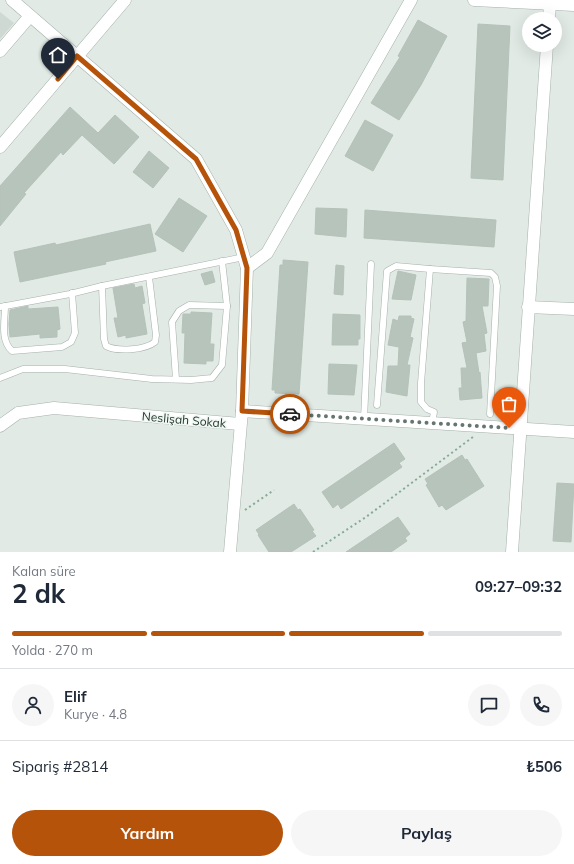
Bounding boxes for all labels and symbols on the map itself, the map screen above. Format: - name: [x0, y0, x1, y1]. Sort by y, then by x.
- pin: [41, 38, 75, 79]
- pin: [492, 387, 526, 428]
- courier: [270, 394, 310, 434]
- street label: Neslişah Sokak: [141, 408, 228, 431]

